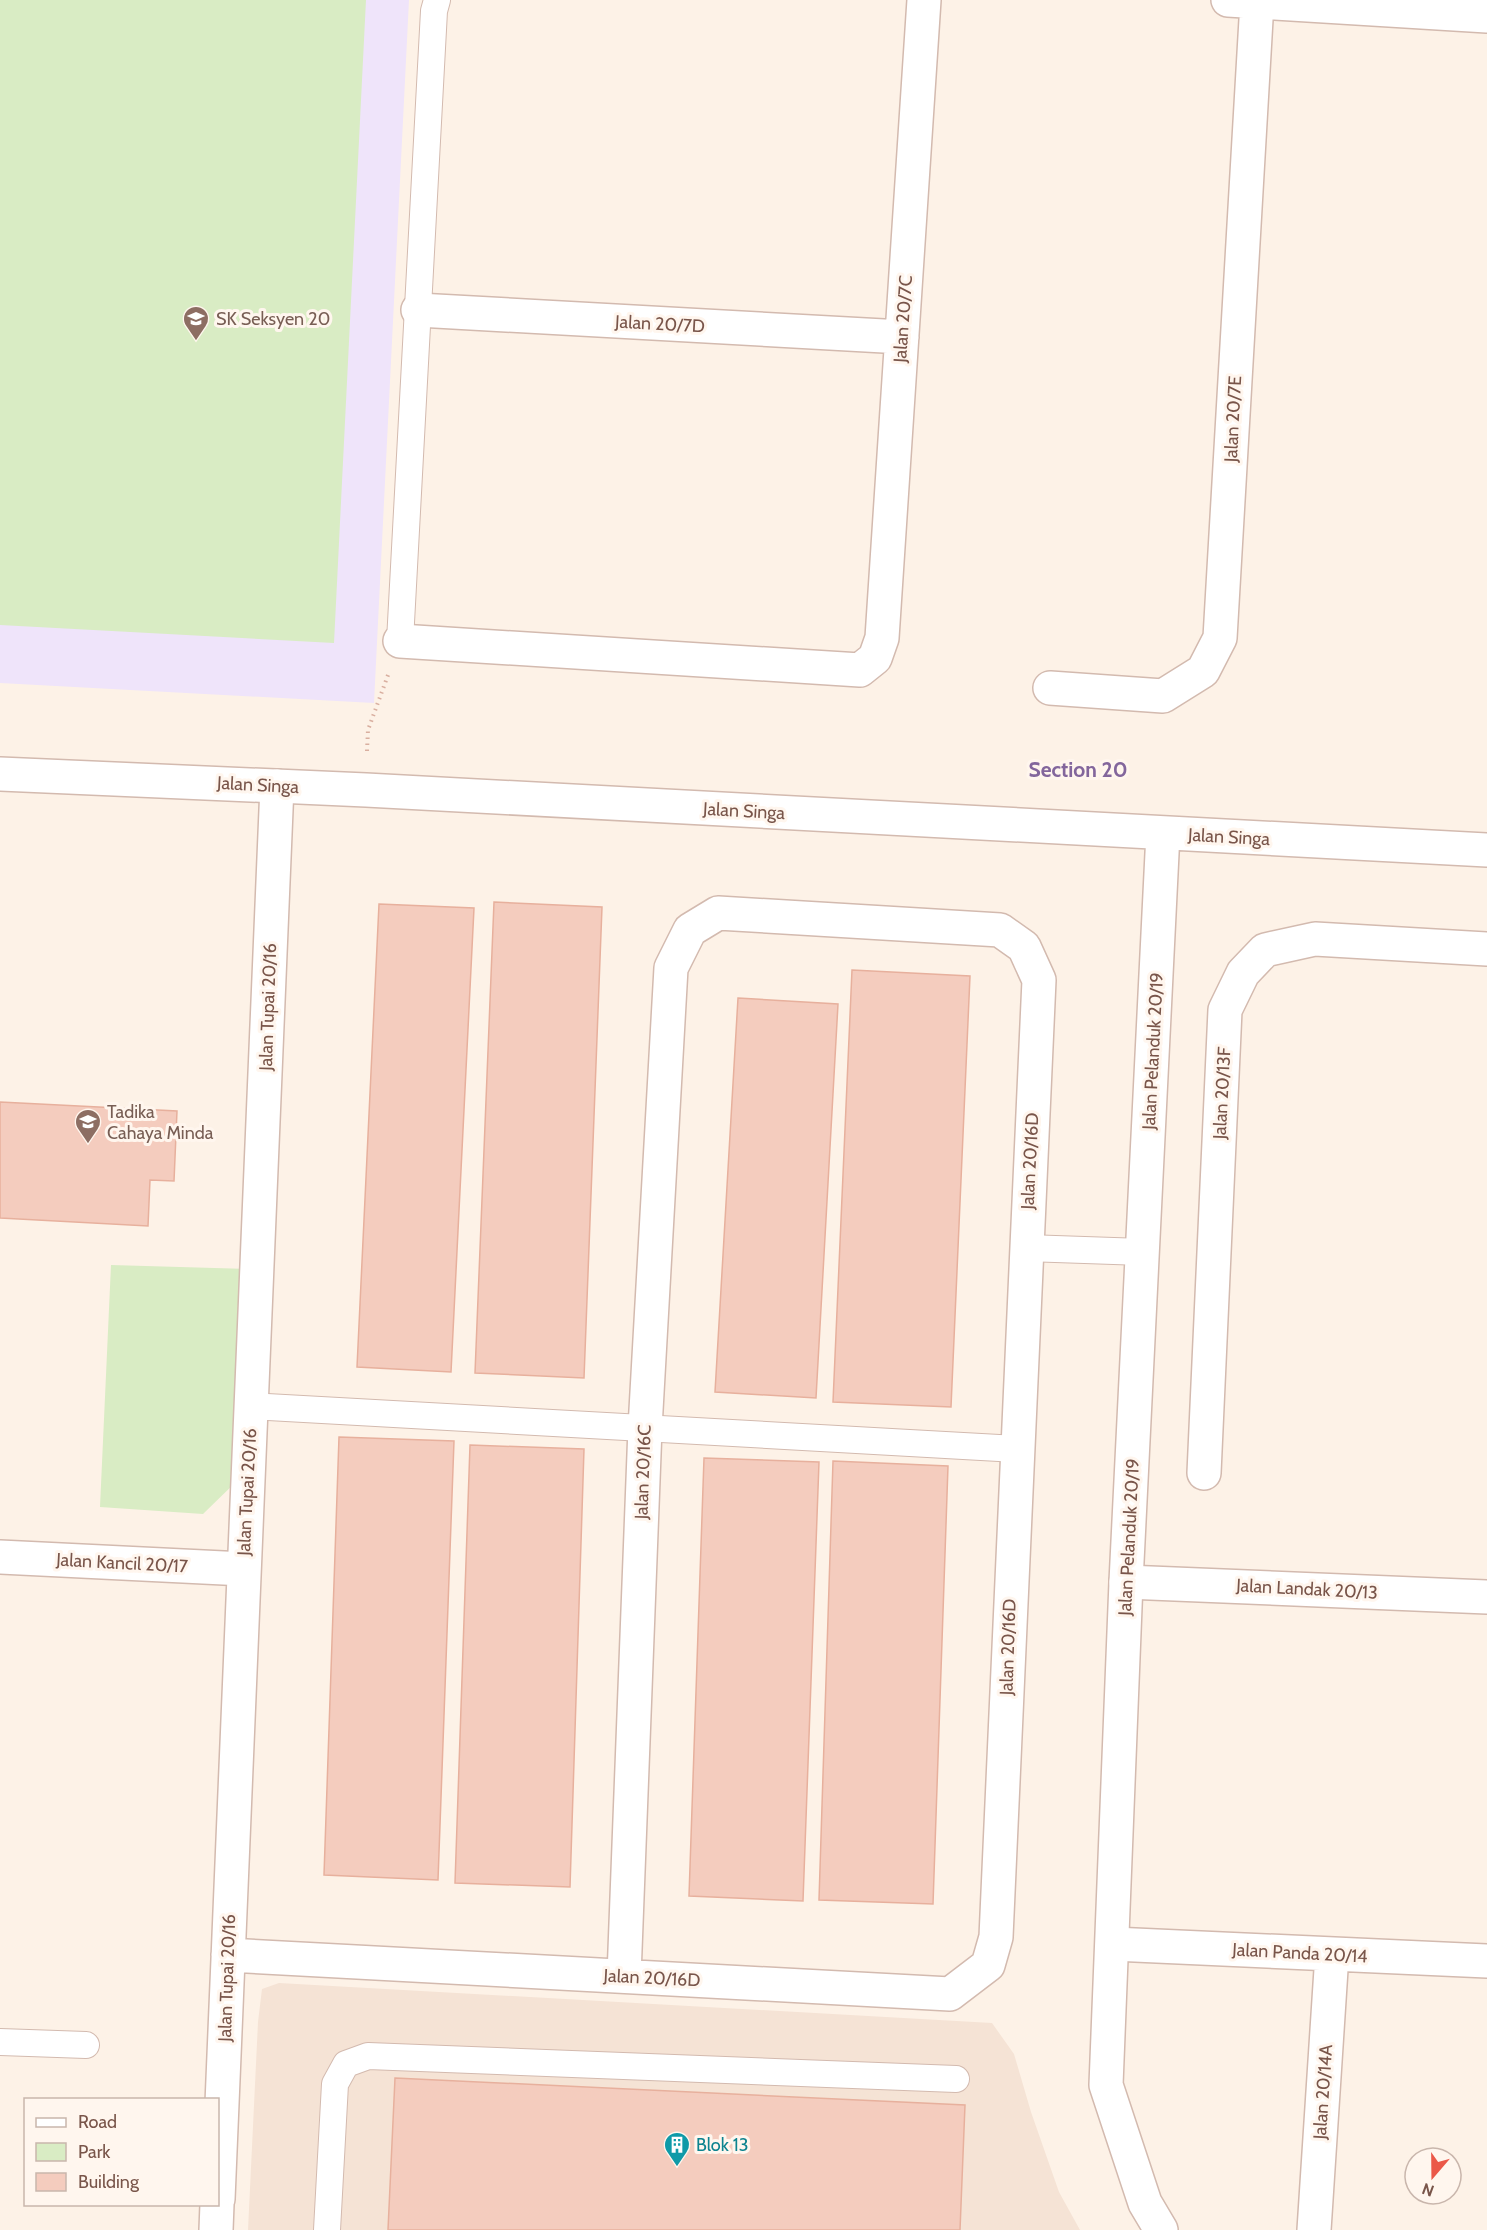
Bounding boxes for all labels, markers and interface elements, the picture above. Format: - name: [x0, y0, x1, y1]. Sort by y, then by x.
- street label: Jalan 20/7C: [889, 275, 917, 364]
- school or university icon: SK Seksyen 20: [181, 304, 211, 342]
- place label: SK Seksyen 20: [216, 308, 330, 330]
- street label: Jalan 20/7D: [614, 311, 705, 337]
- street label: Jalan 20/7E: [1220, 375, 1246, 464]
- district label: Section 20: [1028, 757, 1128, 782]
- street label: Jalan Singa: [216, 772, 300, 798]
- street label: Jalan Singa: [702, 798, 786, 824]
- street label: Jalan Singa: [1187, 824, 1271, 850]
- street label: Jalan Tupai 20/16: [255, 943, 281, 1072]
- street label: Jalan Pelanduk 20/19: [1138, 972, 1168, 1131]
- street label: Jalan 20/13F: [1209, 1046, 1235, 1141]
- place label: Tadika Cahaya Minda: [107, 1101, 214, 1144]
- school or university icon: Tadika Cahaya Minda: [73, 1107, 103, 1145]
- street label: Jalan 20/16D: [1016, 1112, 1044, 1211]
- street label: Jalan 20/16C: [630, 1424, 656, 1521]
- street label: Jalan Tupai 20/16: [233, 1428, 261, 1557]
- street label: Jalan Pelanduk 20/19: [1114, 1458, 1144, 1617]
- street label: Jalan Kancil 20/17: [55, 1549, 188, 1577]
- street label: Jalan Landak 20/13: [1235, 1574, 1378, 1604]
- street label: Jalan 20/16D: [995, 1598, 1021, 1697]
- street label: Jalan Tupai 20/16: [214, 1914, 240, 2043]
- street label: Jalan Panda 20/14: [1231, 1938, 1368, 1968]
- street label: Jalan 20/16D: [602, 1964, 701, 1992]
- street label: Jalan 20/14A: [1309, 2044, 1337, 2141]
- legend: [24, 2098, 219, 2206]
- text: Road: [78, 2111, 117, 2133]
- building icon: Blok 13: [662, 2130, 692, 2168]
- place label: Blok 13: [696, 2134, 748, 2156]
- text: Park: [78, 2141, 111, 2163]
- north arrow: [1403, 2146, 1463, 2206]
- text: Building: [78, 2171, 140, 2193]
- text: N: [1419, 2179, 1437, 2200]

